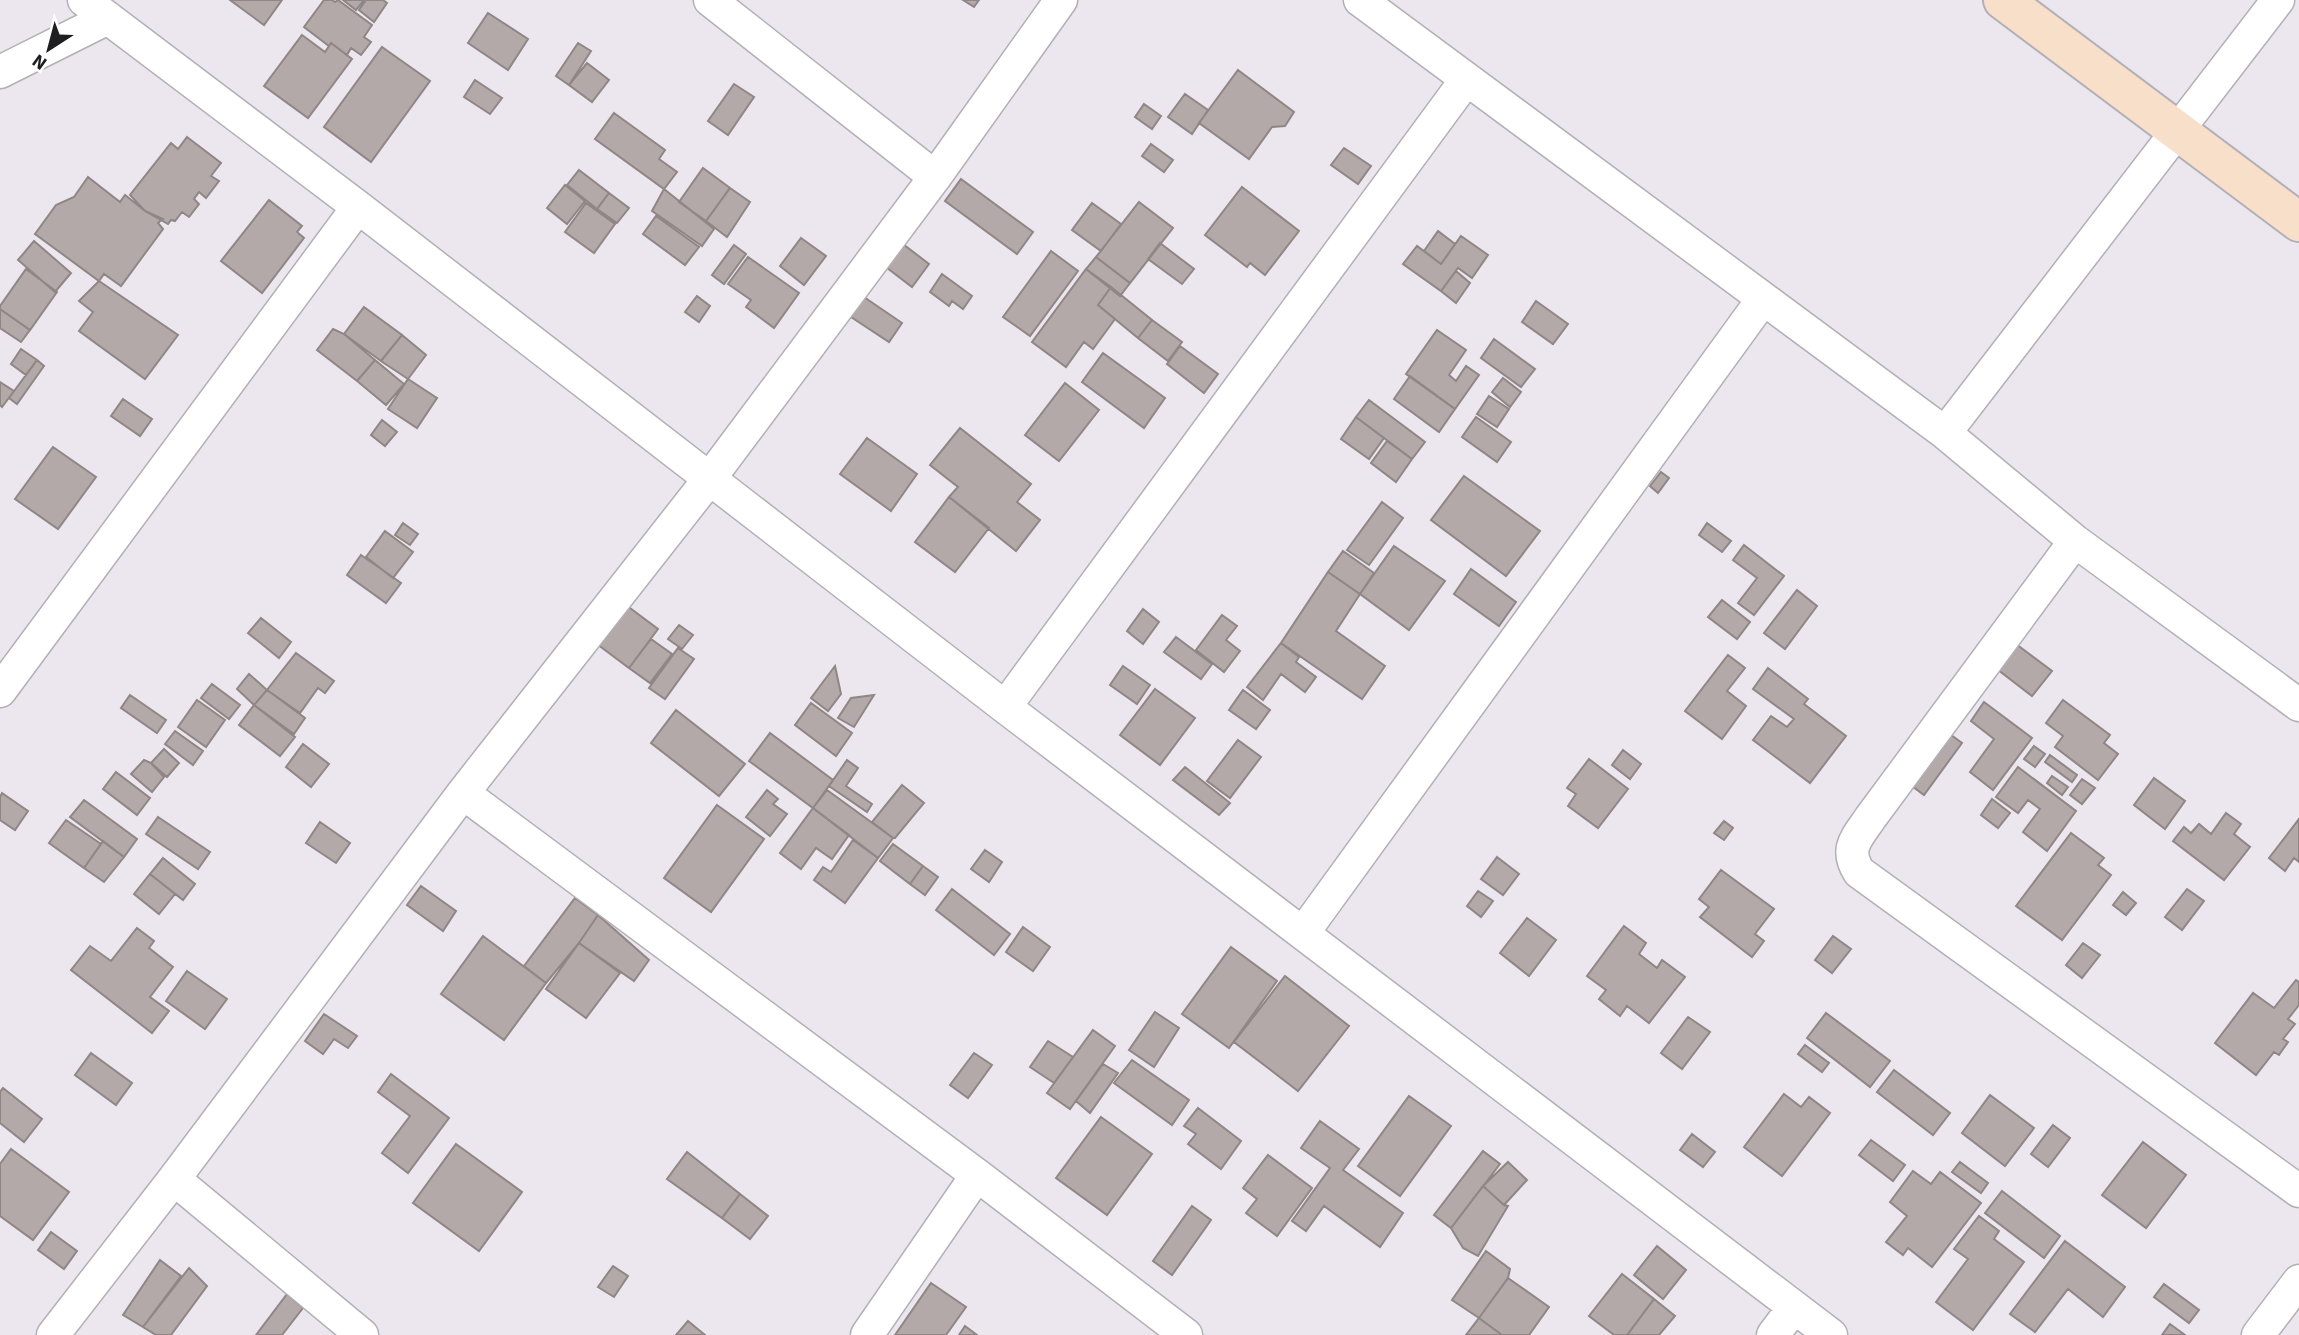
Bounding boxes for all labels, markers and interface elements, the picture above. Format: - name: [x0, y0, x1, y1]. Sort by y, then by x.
- north arrow: [14, 14, 84, 84]
- text: N: [27, 47, 53, 76]

